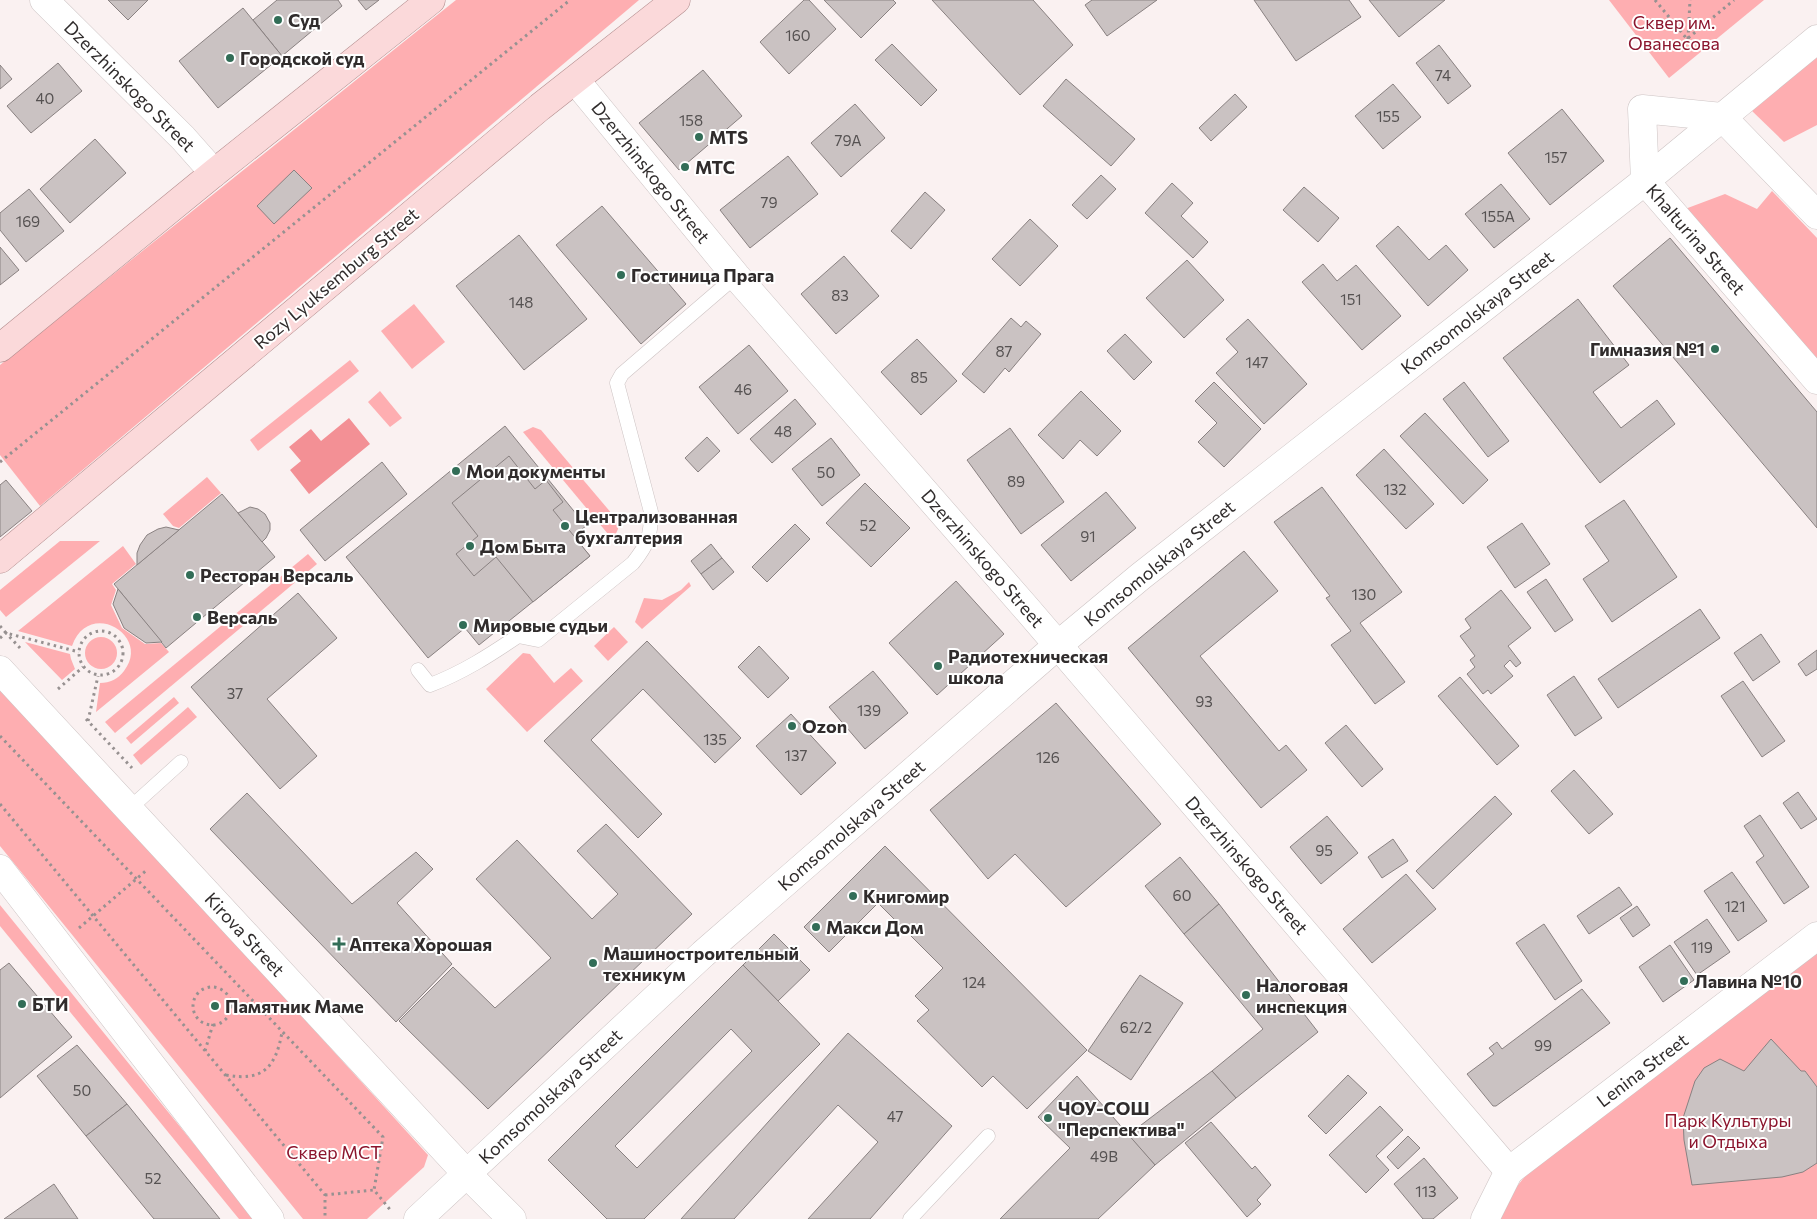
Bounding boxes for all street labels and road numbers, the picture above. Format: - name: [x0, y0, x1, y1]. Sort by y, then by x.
- street label: Dzerzhinskogo Street: [60, 16, 200, 156]
- street label: Dzerzhinskogo Street: [587, 97, 715, 247]
- street label: Khalturina Street: [1642, 179, 1750, 299]
- street label: Rozy Lyuksemburg Street: [249, 203, 423, 353]
- street label: Komsomolskaya Street: [1396, 245, 1558, 379]
- street label: Dzerzhinskogo Street: [917, 484, 1049, 632]
- street label: Komsomolskaya Street: [1079, 495, 1239, 631]
- street label: Komsomolskaya Street: [773, 755, 929, 895]
- street label: Dzerzhinskogo Street: [1181, 791, 1313, 939]
- street label: Kirova Street: [201, 887, 289, 981]
- street label: Komsomolskaya Street: [474, 1024, 626, 1168]
- street label: Lenina Street: [1592, 1028, 1692, 1112]

